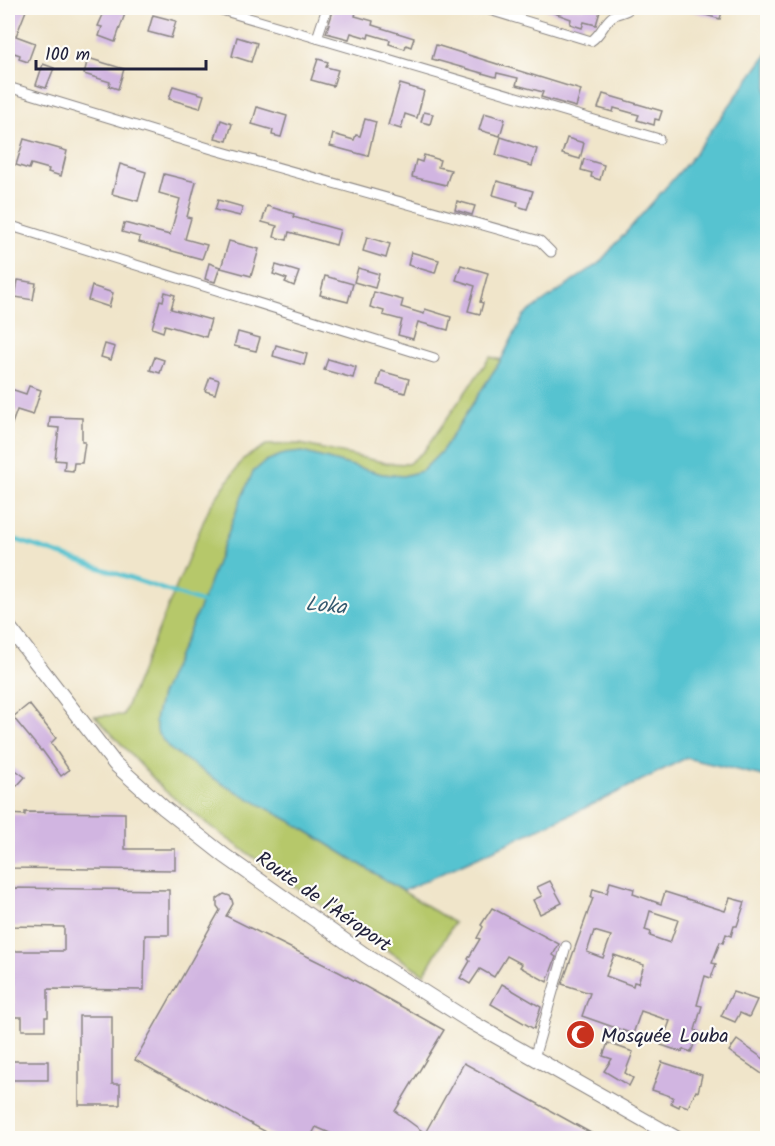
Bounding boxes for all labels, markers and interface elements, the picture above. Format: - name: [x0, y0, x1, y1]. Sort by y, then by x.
- scale bar: [36, 33, 206, 71]
- text: 100 m: [45, 41, 90, 70]
- water label: Loka: [304, 588, 349, 625]
- street label: Route de l'Aéroport: [248, 844, 398, 962]
- mosque icon: Mosquée Louba: [564, 1019, 596, 1051]
- place label: Mosquée Louba: [601, 1021, 729, 1053]

